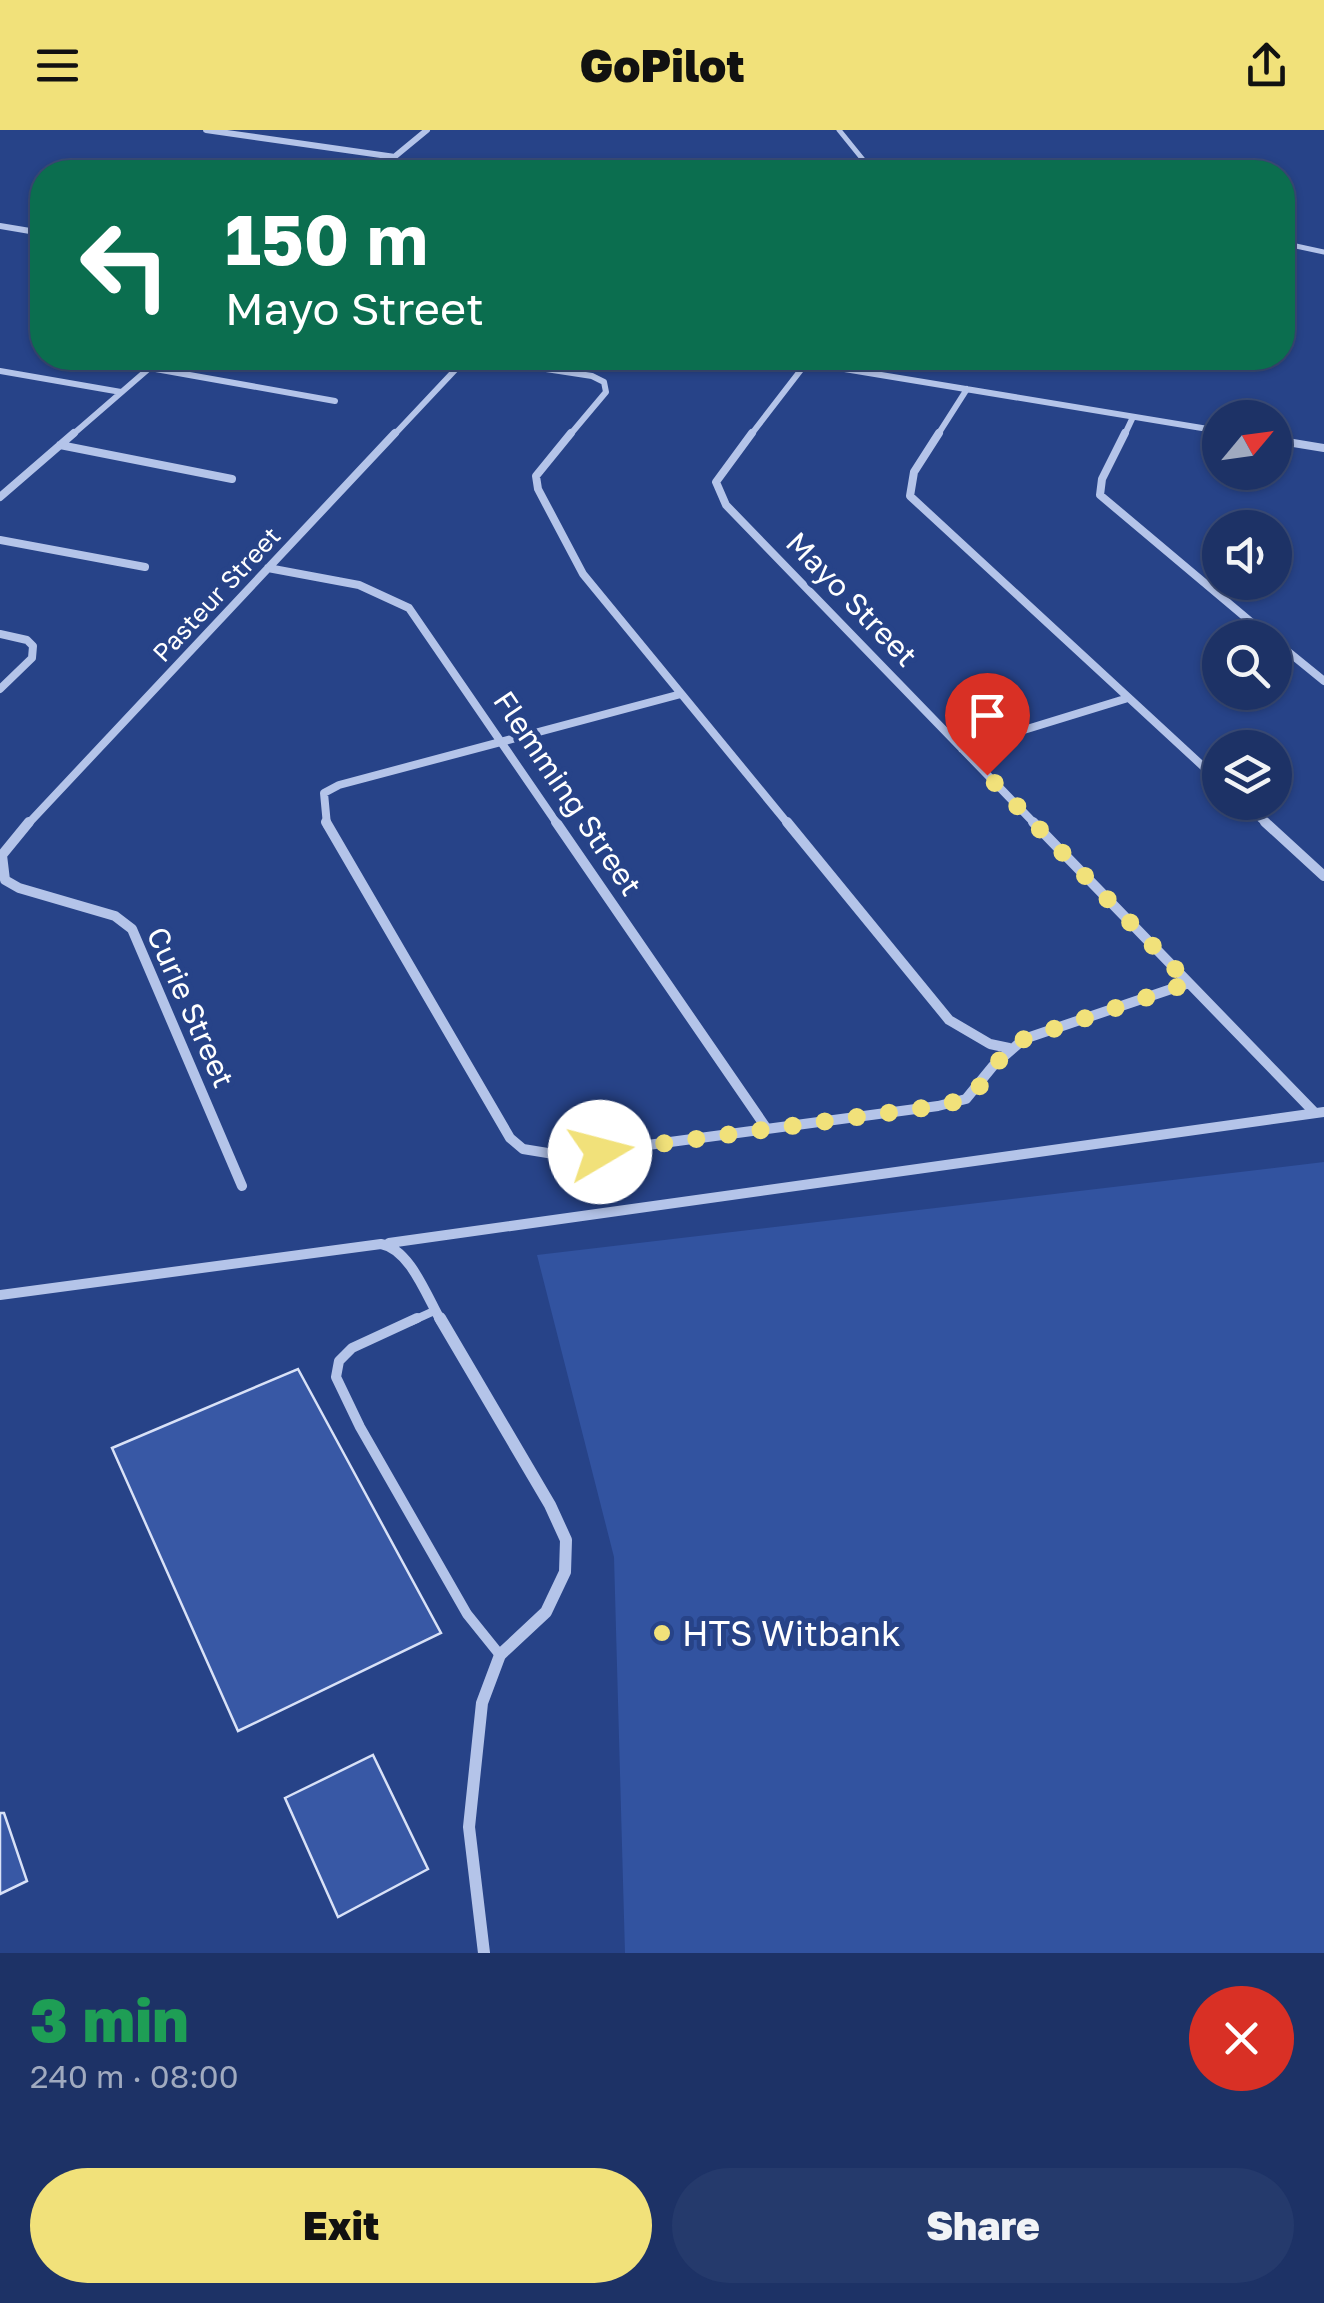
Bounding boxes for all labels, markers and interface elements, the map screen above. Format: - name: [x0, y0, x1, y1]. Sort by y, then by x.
- icon: menu: [30, 38, 85, 93]
- text: GoPilot: [579, 38, 745, 92]
- icon: share: [1239, 38, 1294, 93]
- text: 150 m: [225, 196, 428, 280]
- icon: left: [60, 200, 190, 330]
- text: Mayo Street: [225, 281, 484, 335]
- north arrow: [1202, 400, 1292, 490]
- map controls: [1202, 400, 1292, 820]
- button: sound: [1202, 510, 1292, 600]
- street label: Pasteur Street: [146, 520, 286, 668]
- street label: Mayo Street: [779, 524, 925, 674]
- button: search: [1202, 620, 1292, 710]
- pin: [945, 673, 1030, 776]
- street label: Flemming Street: [486, 684, 650, 902]
- icon: arrive: [960, 688, 1015, 743]
- button: layers: [1202, 730, 1292, 820]
- street label: Curie Street: [140, 921, 242, 1093]
- position arrow: [548, 1100, 652, 1204]
- place label: HTS Witbank: [682, 1612, 901, 1654]
- marker: HTS Witbank: [651, 1622, 673, 1644]
- text: 3 min: [30, 1983, 189, 2055]
- button: close: [1189, 1986, 1294, 2091]
- text: 240 m · 08:00: [30, 2057, 238, 2095]
- button: Exit: [30, 2168, 652, 2283]
- button: Share: [672, 2168, 1294, 2283]

